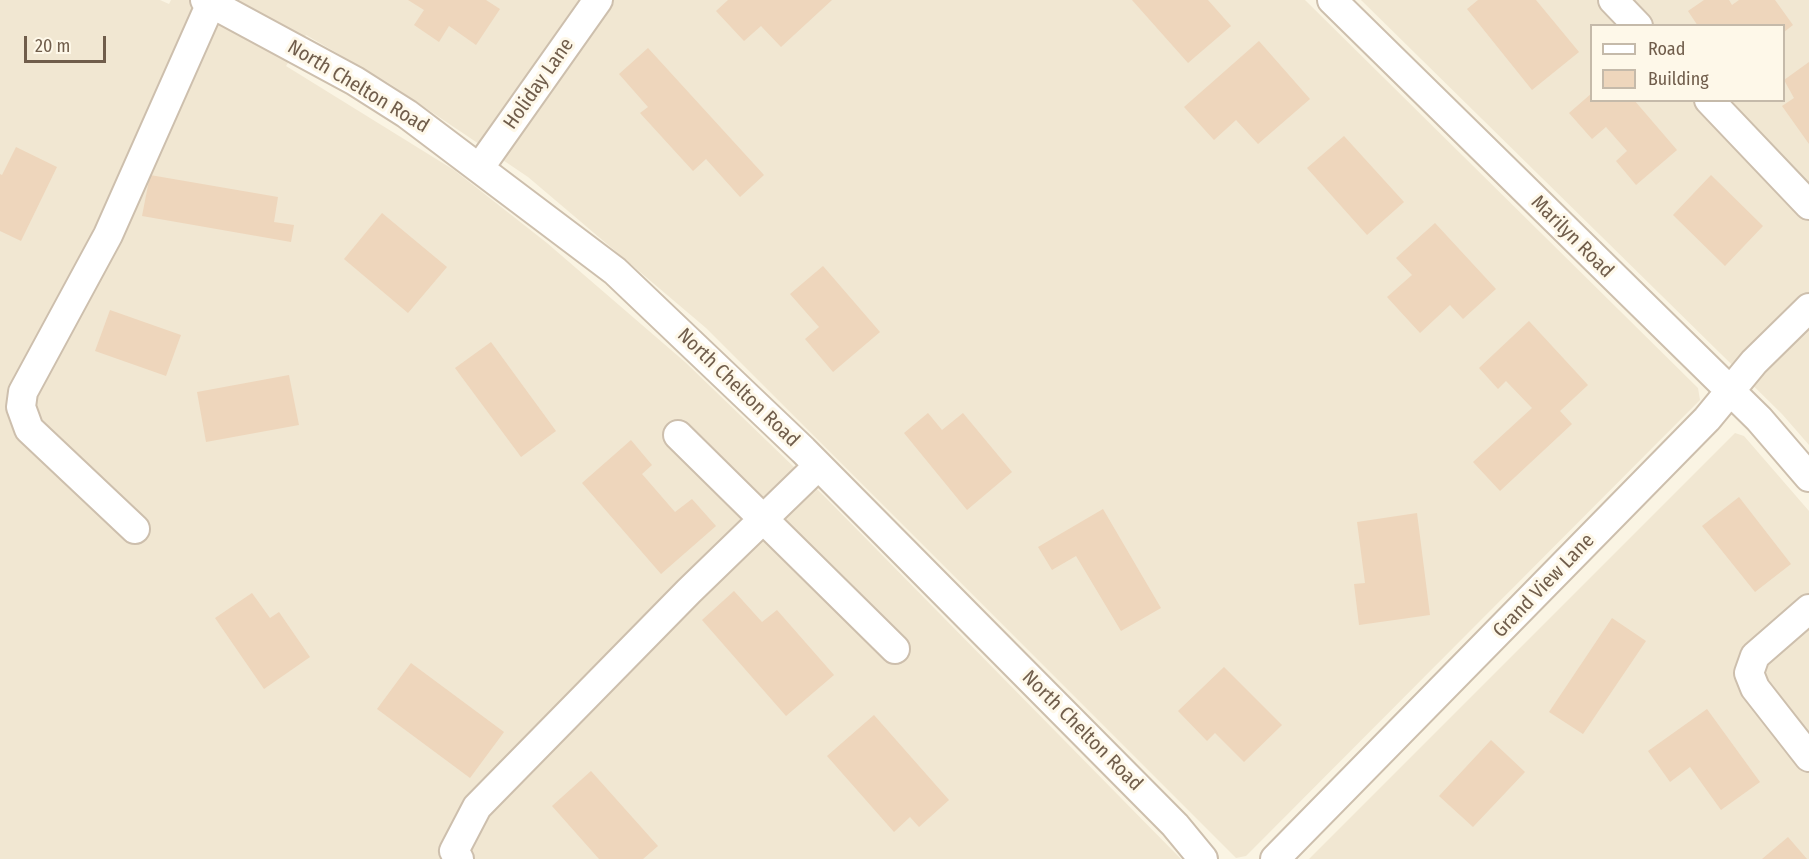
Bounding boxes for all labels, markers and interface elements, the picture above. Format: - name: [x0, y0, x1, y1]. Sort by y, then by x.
- scale bar: [27, 24, 110, 62]
- legend: [1590, 24, 1785, 102]
- street label: Holiday Lane: [499, 34, 579, 134]
- text: 20 m: [35, 35, 70, 57]
- street label: North Chelton Road: [283, 35, 433, 139]
- text: Road: [1648, 38, 1685, 60]
- text: Building: [1648, 68, 1709, 90]
- street label: Marilyn Road: [1526, 191, 1618, 283]
- street label: North Chelton Road: [672, 324, 804, 452]
- street label: Grand View Lane: [1488, 529, 1600, 643]
- street label: North Chelton Road: [1017, 666, 1147, 796]

